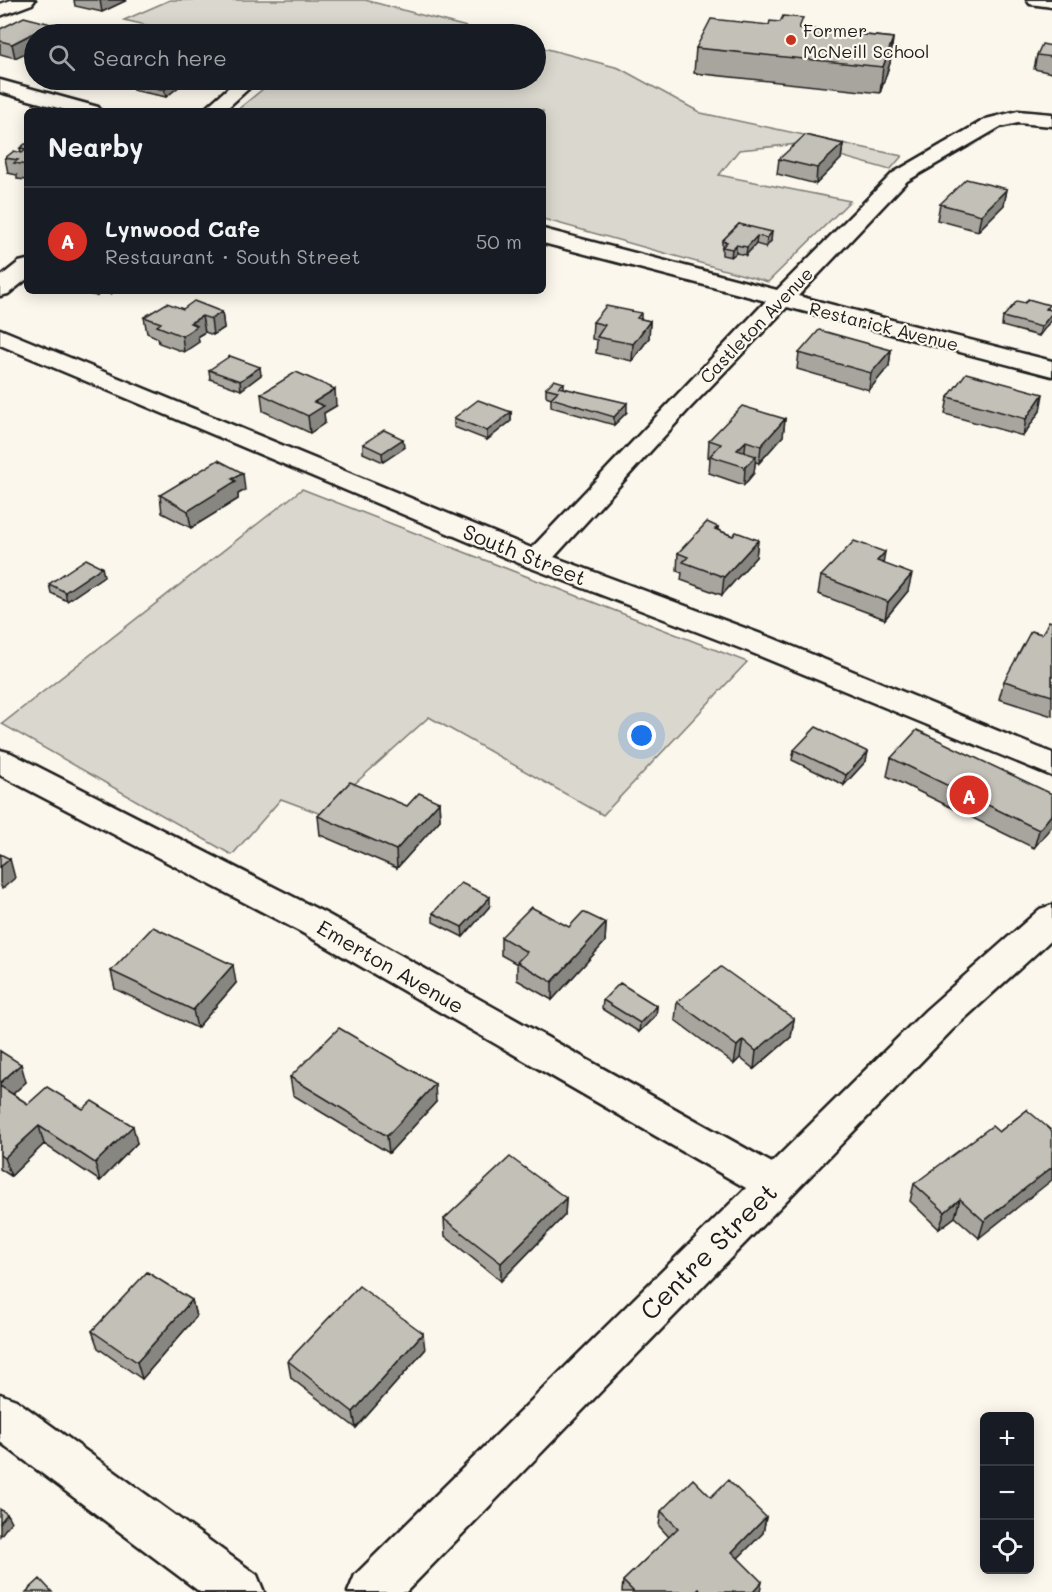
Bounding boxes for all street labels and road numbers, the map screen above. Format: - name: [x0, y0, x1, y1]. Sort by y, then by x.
- street label: Castleton Avenue: [694, 262, 818, 388]
- street label: Restarick Avenue: [807, 296, 961, 356]
- street label: South Street: [459, 517, 591, 591]
- street label: Emerton Avenue: [313, 913, 469, 1019]
- street label: Centre Street: [632, 1175, 784, 1327]

